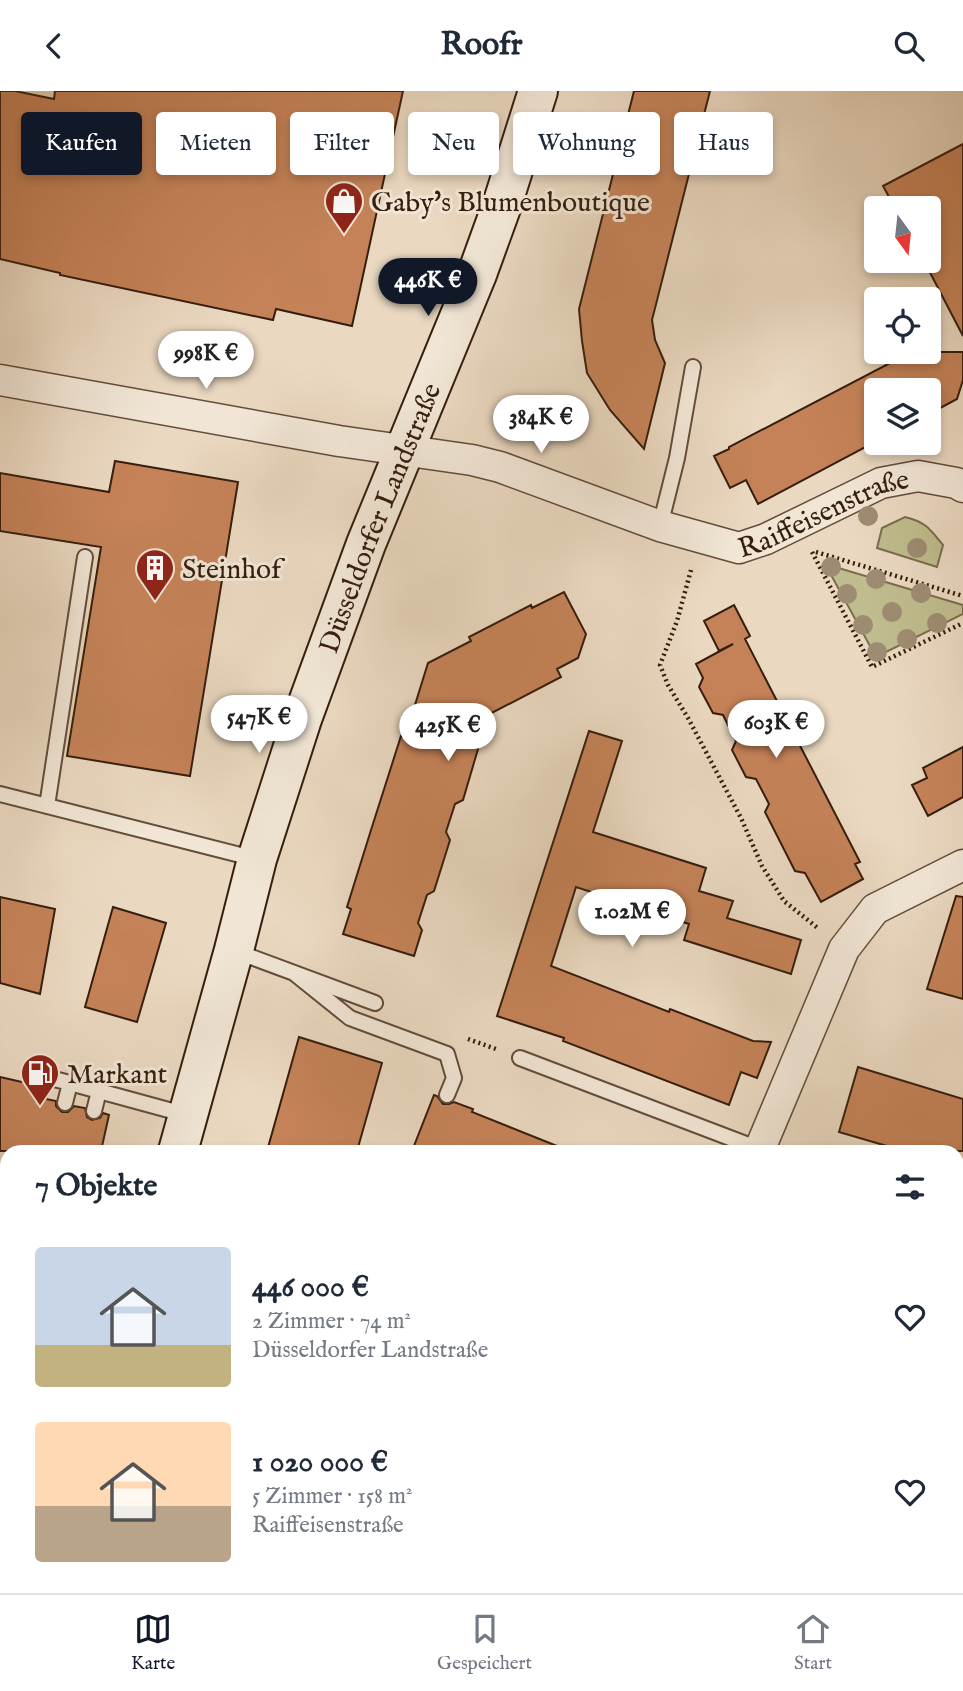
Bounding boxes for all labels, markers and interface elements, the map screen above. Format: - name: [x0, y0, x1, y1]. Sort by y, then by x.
- text: Roofr: [441, 25, 522, 66]
- icon: back: [35, 27, 73, 65]
- icon: search: [890, 27, 928, 65]
- chip: Kaufen: [21, 112, 142, 175]
- chip: Mieten: [156, 112, 276, 175]
- chip: Filter: [290, 112, 394, 175]
- chip: Neu: [408, 112, 499, 175]
- chip: Wohnung: [513, 112, 660, 175]
- chip: Haus: [674, 112, 773, 175]
- shop icon: Gaby's Blumenboutique: [323, 180, 365, 235]
- place label: Gaby's Blumenboutique: [371, 186, 650, 221]
- north arrow: [864, 196, 942, 273]
- map controls: [864, 196, 941, 455]
- pin: 446K €: [371, 259, 485, 318]
- text: 446K €: [394, 266, 462, 295]
- button: locate: [864, 287, 941, 364]
- pin: 998K €: [149, 331, 263, 391]
- text: 998K €: [174, 339, 238, 368]
- street label: Düsseldorfer Landstraße: [312, 378, 450, 659]
- button: layers: [864, 378, 941, 455]
- pin: 384K €: [484, 395, 598, 455]
- text: 384K €: [509, 403, 573, 432]
- street label: Raiffeisenstraße: [734, 463, 912, 567]
- building icon: Steinhof: [134, 547, 176, 602]
- place label: Steinhof: [182, 553, 286, 588]
- pin: 547K €: [202, 695, 316, 755]
- pin: 603K €: [719, 701, 833, 760]
- text: 547K €: [227, 703, 291, 732]
- pin: 425K €: [391, 703, 505, 763]
- text: 603K €: [744, 708, 808, 737]
- text: 425K €: [415, 711, 481, 740]
- pin: 1.02M €: [567, 889, 697, 949]
- text: 1.02M €: [594, 897, 670, 926]
- fuel station icon: Markant: [19, 1052, 61, 1107]
- place label: Markant: [67, 1058, 168, 1093]
- text: 7 Objekte: [35, 1168, 157, 1206]
- icon: filters: [891, 1168, 929, 1206]
- text: 446 000 €: [252, 1269, 369, 1307]
- icon: home: [91, 1275, 175, 1359]
- icon: heart: [891, 1298, 929, 1336]
- text: 2 Zimmer · 74 m²: [252, 1307, 411, 1336]
- text: Düsseldorfer Landstraße: [252, 1336, 488, 1365]
- text: 1 020 000 €: [252, 1444, 388, 1482]
- icon: home: [91, 1450, 175, 1534]
- icon: heart: [891, 1473, 929, 1511]
- text: 5 Zimmer · 158 m²: [252, 1482, 412, 1511]
- text: Raiffeisenstraße: [252, 1511, 404, 1540]
- tab: Karte: [131, 1610, 175, 1676]
- tab: Gespeichert: [437, 1610, 532, 1676]
- tab: Start: [794, 1610, 832, 1676]

